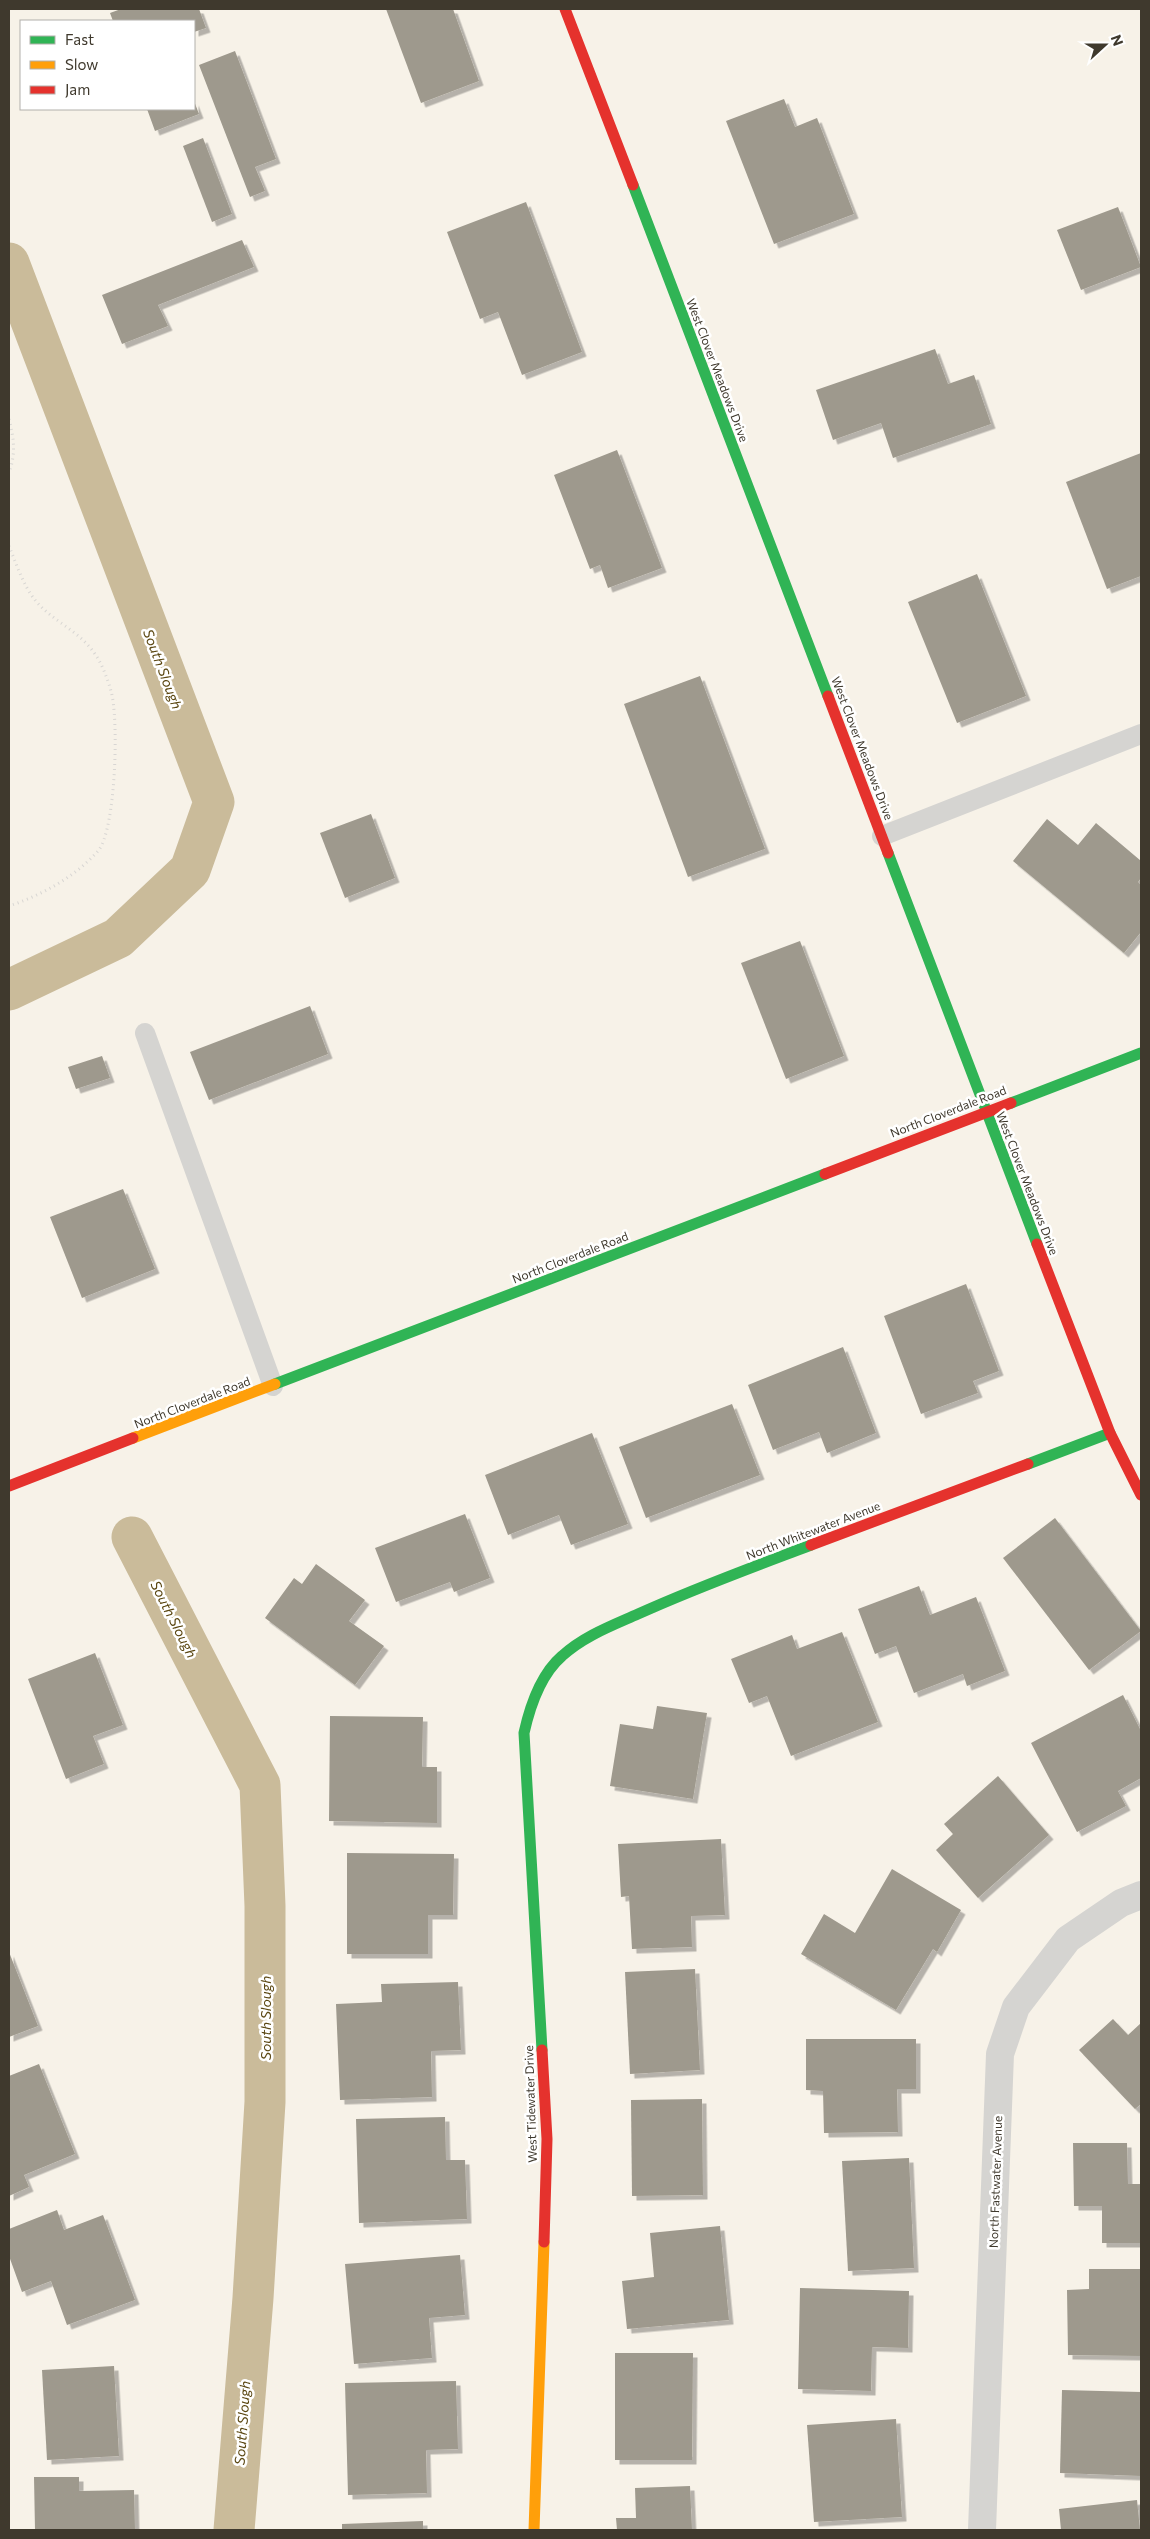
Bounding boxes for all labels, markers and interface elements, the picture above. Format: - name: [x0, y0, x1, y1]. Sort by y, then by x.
- legend: [20, 20, 195, 110]
- north arrow: [1080, 20, 1130, 70]
- text: Fast: [65, 30, 94, 48]
- text: N: [1108, 32, 1127, 48]
- text: Slow: [65, 55, 98, 73]
- text: Jam: [65, 80, 90, 98]
- street label: West Clover Meadows Drive: [684, 296, 752, 444]
- water label: South Slough: [140, 627, 186, 711]
- street label: West Clover Meadows Drive: [829, 674, 897, 822]
- street label: North Cloverdale Road: [888, 1082, 1008, 1140]
- street label: West Clover Meadows Drive: [994, 1109, 1062, 1257]
- street label: North Cloverdale Road: [510, 1228, 630, 1286]
- street label: North Cloverdale Road: [132, 1373, 252, 1431]
- street label: North Whitewater Avenue: [744, 1498, 882, 1562]
- water label: South Slough: [147, 1578, 201, 1660]
- water label: South Slough: [257, 1976, 274, 2060]
- street label: West Tidewater Drive: [521, 2045, 539, 2163]
- street label: North Fastwater Avenue: [986, 2116, 1004, 2248]
- water label: South Slough: [231, 2380, 253, 2466]

